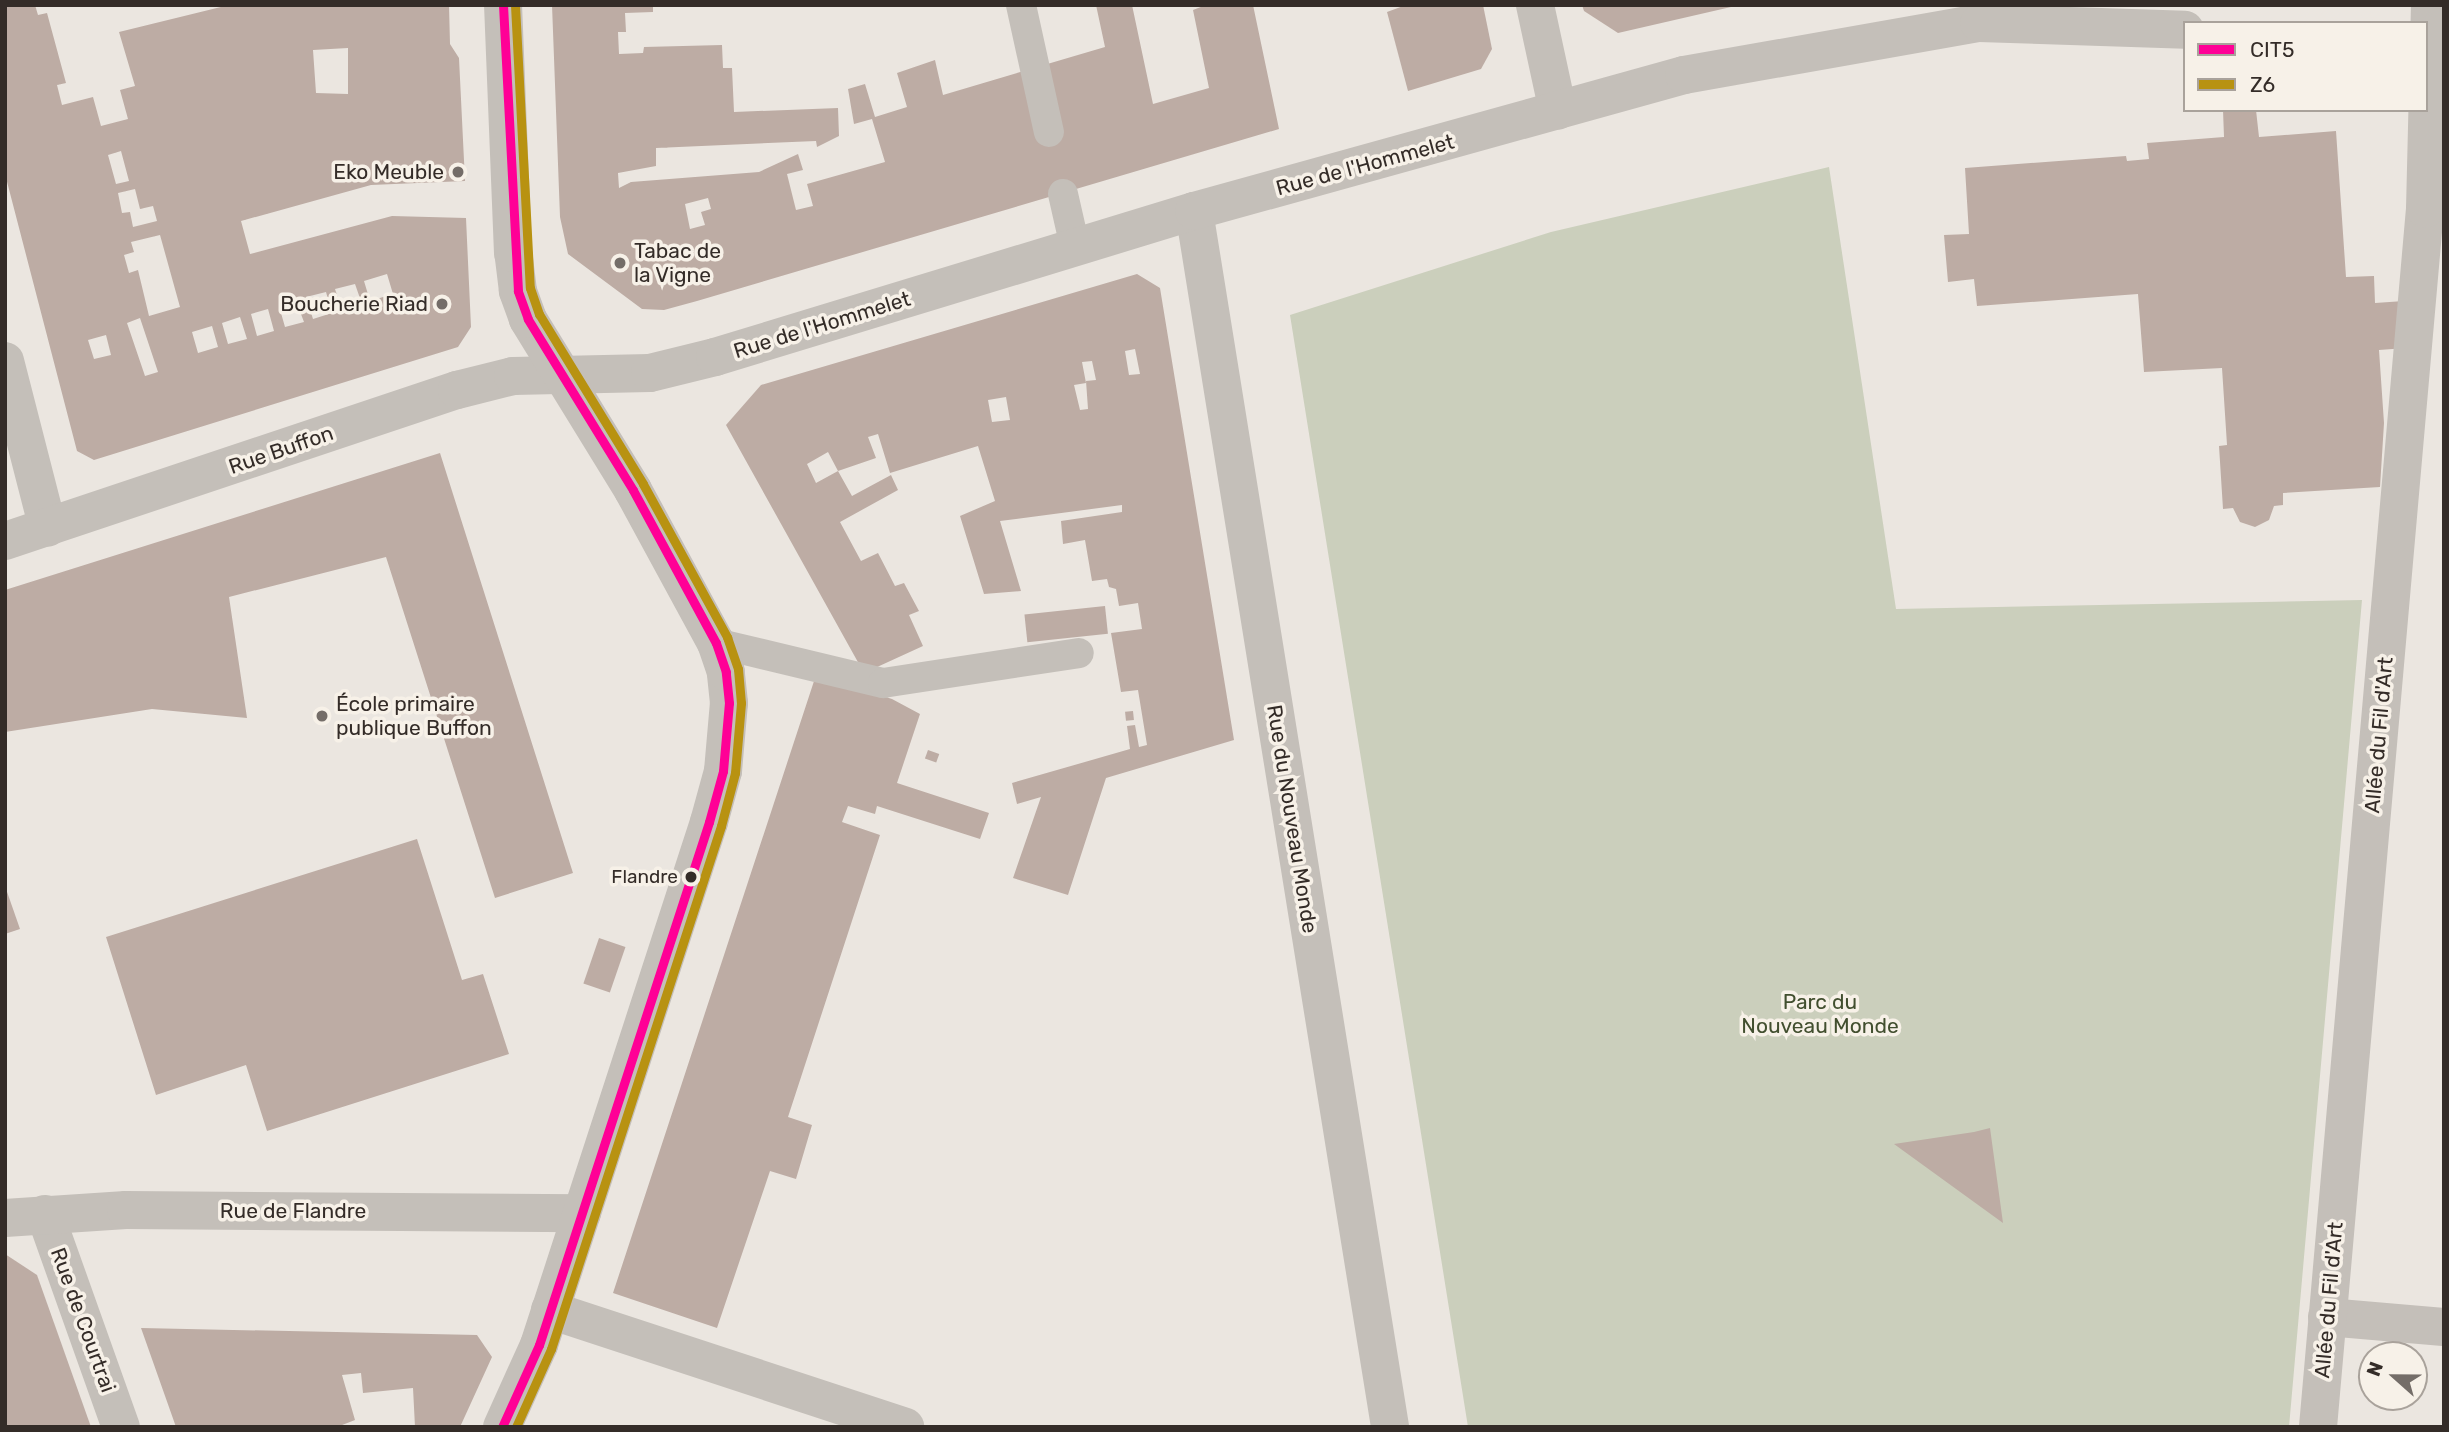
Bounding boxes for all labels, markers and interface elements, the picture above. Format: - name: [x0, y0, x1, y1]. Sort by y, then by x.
- legend: [2183, 21, 2428, 112]
- text: CIT5: [2250, 37, 2294, 62]
- text: Z6: [2250, 72, 2275, 97]
- street label: Rue de l'Hommelet: [1273, 129, 1457, 201]
- place label: Eko Meuble: [333, 159, 444, 185]
- marker: Eko Meuble: [450, 164, 466, 180]
- place label: Tabac de la Vigne: [634, 238, 721, 288]
- marker: Tabac de la Vigne: [612, 255, 628, 271]
- street label: Rue de l'Hommelet: [731, 286, 913, 364]
- place label: Boucherie Riad: [280, 291, 428, 317]
- marker: Boucherie Riad: [434, 296, 450, 312]
- street label: Rue Buffon: [225, 420, 337, 480]
- street label: Allée du Fil d'Art: [2360, 656, 2398, 814]
- place label: École primaire publique Buffon: [336, 691, 492, 741]
- street label: Rue du Nouveau Monde: [1261, 703, 1323, 935]
- marker: École primaire publique Buffon: [314, 708, 330, 724]
- place label: Flandre: [611, 866, 678, 888]
- marker: Flandre: [684, 870, 698, 884]
- park label: Parc du Nouveau Monde: [1741, 989, 1899, 1039]
- street label: Rue de Flandre: [220, 1198, 366, 1224]
- street label: Allée du Fil d'Art: [2310, 1221, 2348, 1379]
- street label: Rue de Courtrai: [45, 1244, 121, 1396]
- north arrow: [2358, 1341, 2428, 1411]
- text: N: [2362, 1359, 2388, 1380]

